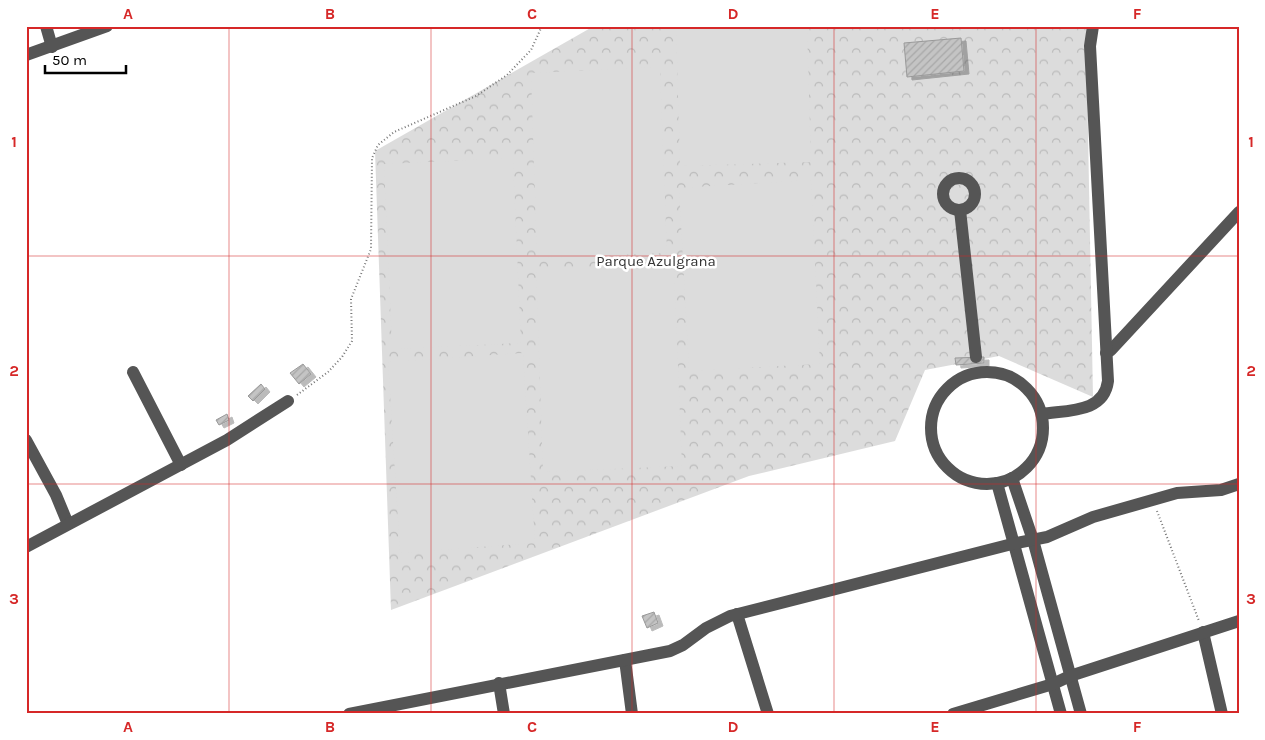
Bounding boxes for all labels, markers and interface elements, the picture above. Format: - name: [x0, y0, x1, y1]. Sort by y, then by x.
- text: A: [123, 4, 133, 23]
- text: B: [325, 4, 335, 23]
- text: C: [527, 4, 537, 23]
- text: D: [728, 4, 739, 23]
- text: E: [930, 4, 940, 23]
- text: F: [1133, 4, 1142, 23]
- scale bar: [45, 42, 126, 74]
- text: 50 m: [52, 51, 87, 69]
- text: 1: [11, 132, 17, 151]
- text: 1: [1248, 132, 1254, 151]
- park label: Parque Azulgrana: [596, 252, 716, 270]
- text: 2: [9, 361, 19, 380]
- text: 2: [1246, 361, 1256, 380]
- text: 3: [9, 589, 19, 608]
- text: 3: [1246, 589, 1256, 608]
- text: A: [123, 717, 133, 736]
- text: B: [325, 717, 335, 736]
- text: C: [527, 717, 537, 736]
- text: D: [728, 717, 739, 736]
- text: E: [930, 717, 940, 736]
- text: F: [1133, 717, 1142, 736]

